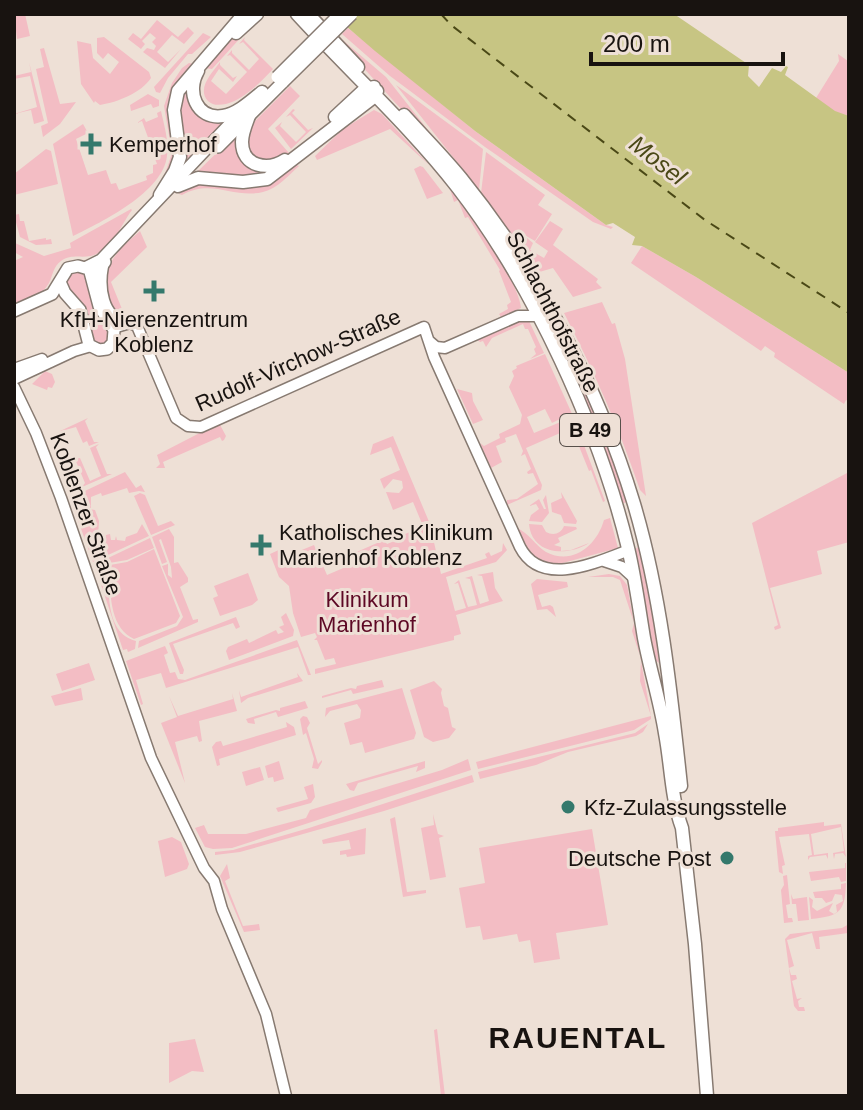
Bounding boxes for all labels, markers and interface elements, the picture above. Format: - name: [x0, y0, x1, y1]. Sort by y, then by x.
- scale bar: [591, 16, 783, 66]
- text: 200 m: [603, 30, 670, 57]
- water label: Mosel: [624, 130, 692, 191]
- place label: Kemperhof: [109, 132, 218, 157]
- marker: Kemperhof: [80, 133, 102, 155]
- street label: Schlachthofstraße: [502, 227, 604, 397]
- marker: KfH-Nierenzentrum Koblenz: [143, 280, 165, 302]
- street label: Rudolf-Virchow-Straße: [191, 303, 405, 417]
- place label: KfH-Nierenzentrum Koblenz: [60, 307, 248, 357]
- road number: B 49: [560, 414, 620, 446]
- street label: Koblenzer Straße: [45, 429, 127, 599]
- place label: Katholisches Klinikum Marienhof Koblenz: [279, 520, 493, 570]
- marker: Katholisches Klinikum Marienhof Koblenz: [250, 534, 272, 556]
- park label: Klinikum Marienhof: [318, 587, 417, 637]
- place label: Kfz-Zulassungsstelle: [584, 795, 787, 820]
- marker: Kfz-Zulassungsstelle: [559, 798, 577, 816]
- place label: Deutsche Post: [568, 846, 711, 871]
- marker: Deutsche Post: [718, 849, 736, 867]
- district label: RAUENTAL: [489, 1021, 667, 1054]

